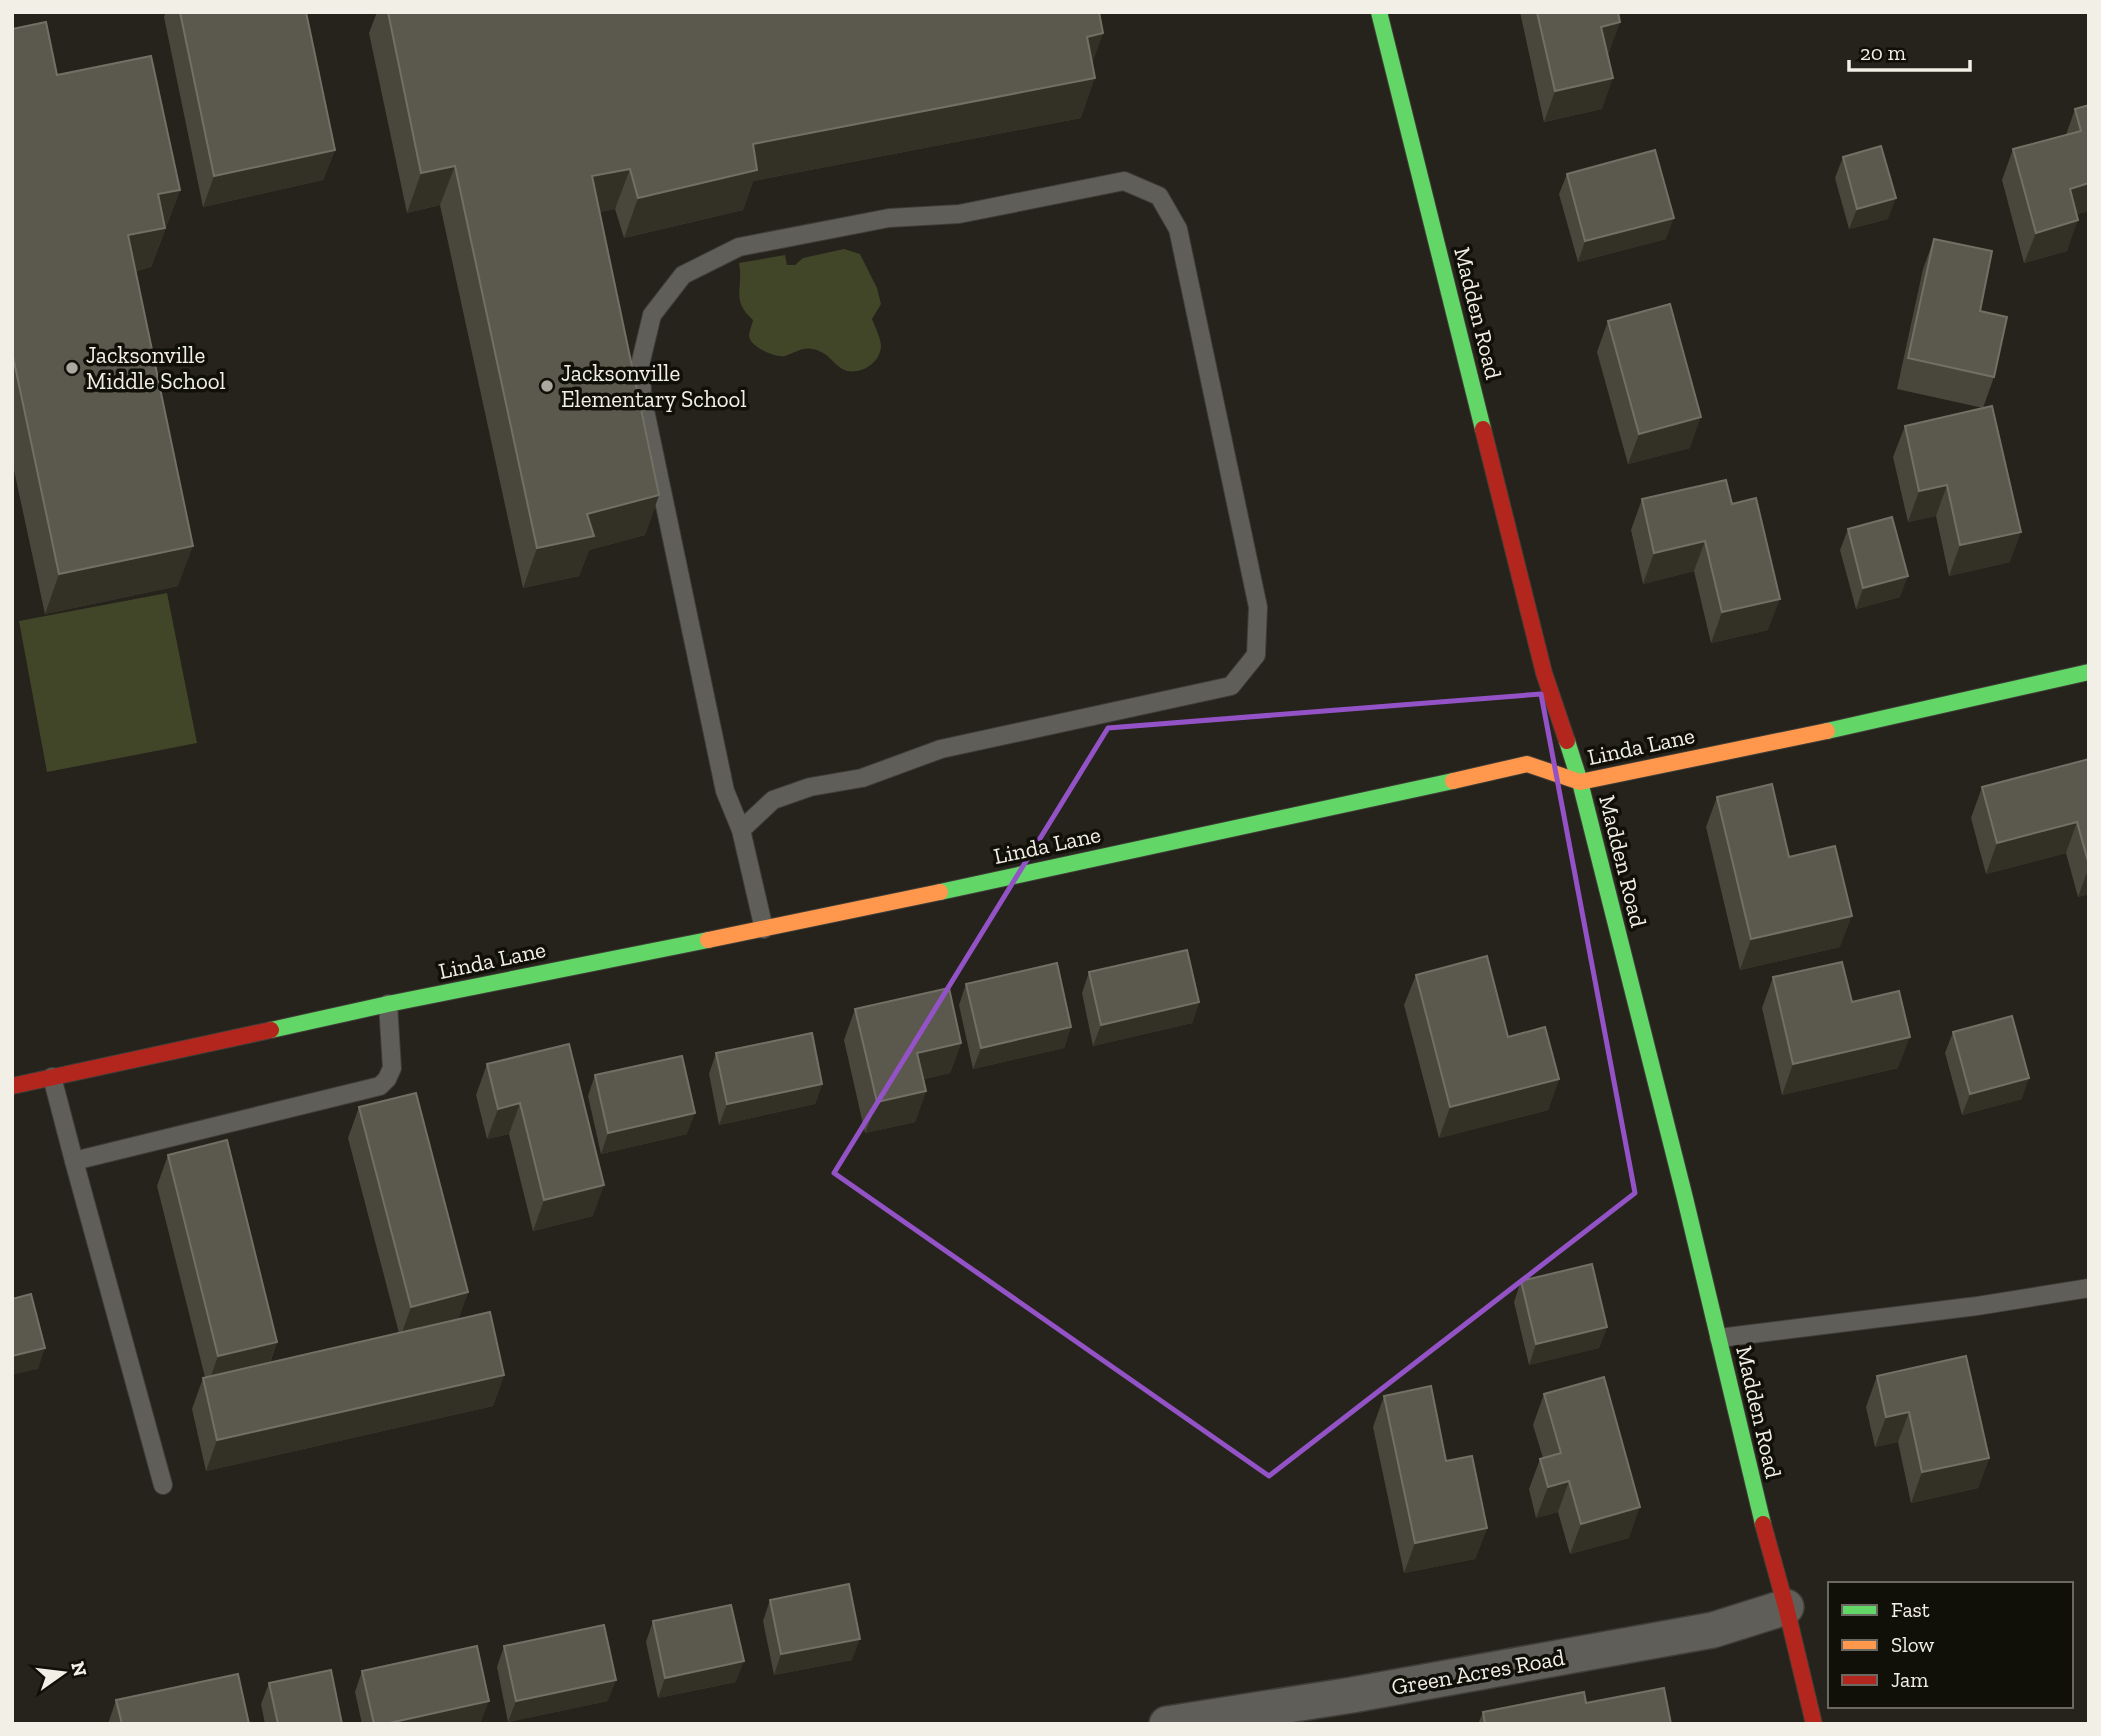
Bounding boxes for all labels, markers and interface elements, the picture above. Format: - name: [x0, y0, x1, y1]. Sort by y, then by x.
- scale bar: [1849, 28, 1970, 72]
- text: 20 m: [1860, 40, 1906, 65]
- street label: Madden Road: [1448, 244, 1508, 382]
- place label: Jacksonville Middle School: [86, 341, 226, 395]
- place label: Jacksonville Elementary School: [561, 359, 747, 413]
- marker: Jacksonville Middle School: [64, 360, 80, 376]
- marker: Jacksonville Elementary School: [539, 378, 555, 394]
- street label: Linda Lane: [1585, 721, 1697, 771]
- street label: Madden Road: [1593, 792, 1653, 930]
- street label: Linda Lane: [991, 820, 1103, 870]
- street label: Linda Lane: [436, 935, 548, 985]
- street label: Madden Road: [1730, 1343, 1788, 1481]
- legend: [1828, 1582, 2073, 1708]
- text: Fast: [1891, 1597, 1930, 1622]
- text: Slow: [1891, 1632, 1934, 1657]
- north arrow: [28, 1638, 98, 1708]
- street label: Green Acres Road: [1389, 1643, 1567, 1701]
- text: N: [66, 1659, 92, 1679]
- text: Jam: [1891, 1667, 1928, 1692]

